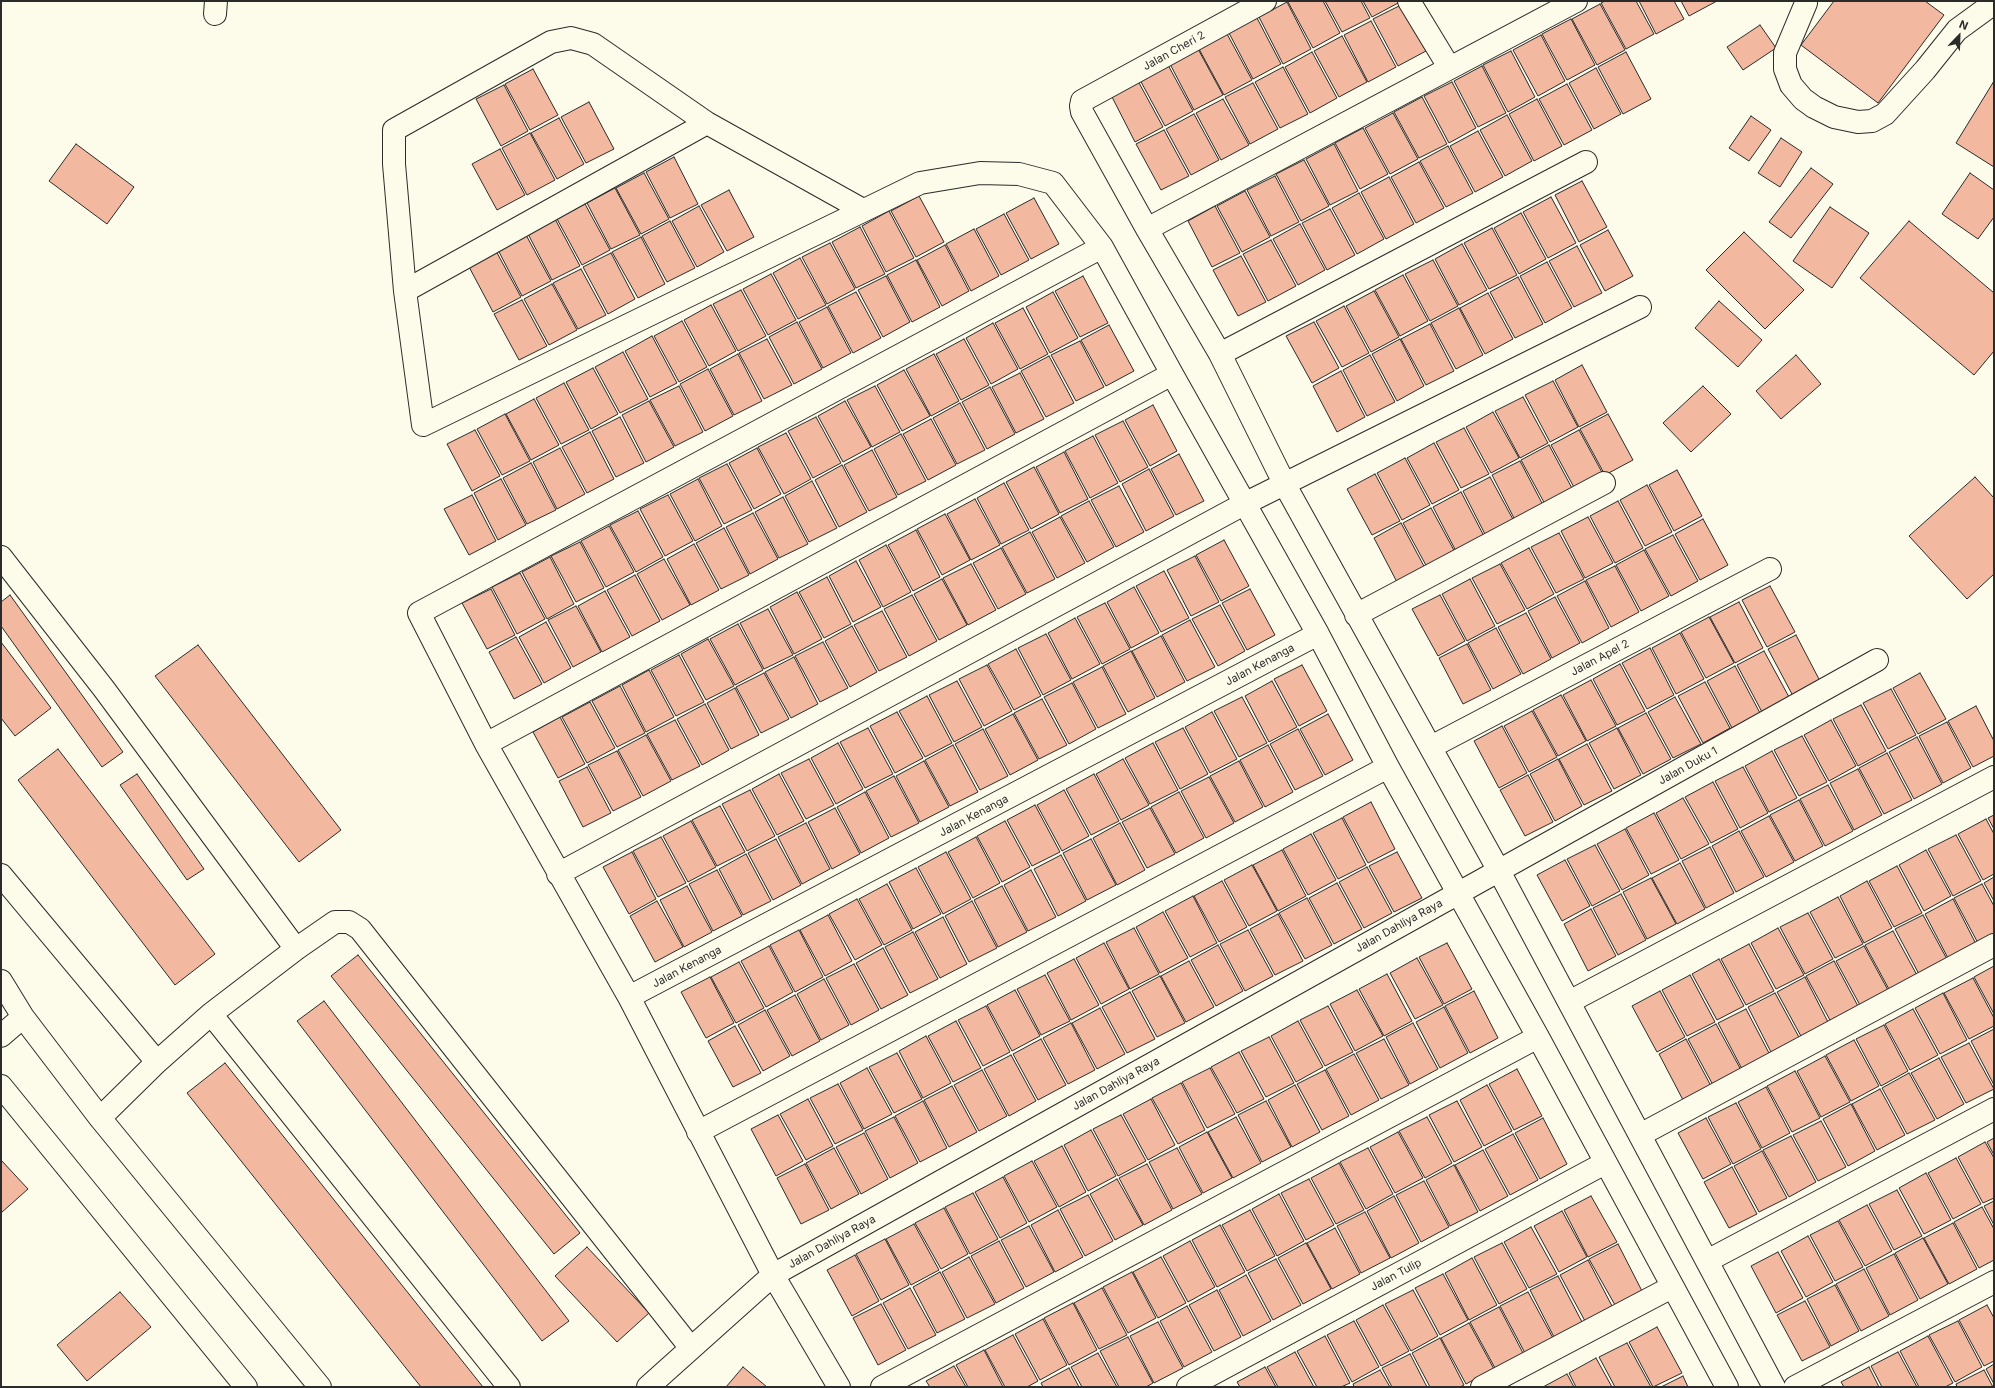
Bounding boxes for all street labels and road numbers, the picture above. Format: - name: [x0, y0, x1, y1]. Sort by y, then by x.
- street label: Jalan Cheri 2: [1141, 29, 1207, 73]
- street label: Jalan Apel 2: [1569, 637, 1631, 679]
- street label: Jalan Kenanga: [1223, 641, 1297, 689]
- street label: Jalan Duku 1: [1656, 744, 1720, 788]
- street label: Jalan Kenanga: [937, 792, 1011, 840]
- street label: Jalan Dahliya Raya: [1353, 897, 1445, 955]
- street label: Jalan Kenanga: [650, 943, 724, 991]
- street label: Jalan Dahliya Raya: [1070, 1055, 1162, 1113]
- street label: Jalan Dahliya Raya: [786, 1213, 878, 1271]
- street label: Jalan Tulip: [1368, 1256, 1424, 1294]

